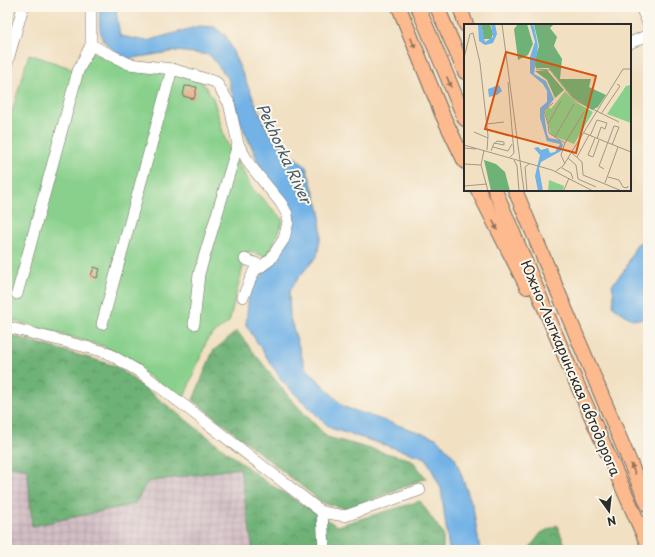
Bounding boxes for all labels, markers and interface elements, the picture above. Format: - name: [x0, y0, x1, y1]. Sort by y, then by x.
- inset map: [464, 24, 631, 191]
- one-way arrow: [411, 38, 417, 50]
- one-way arrow: [446, 76, 452, 87]
- water label: Pekhorka River: [252, 99, 319, 209]
- one-way arrow: [492, 220, 498, 231]
- street label: Южно-Лыткаринская автодорога: [516, 257, 626, 479]
- one-way arrow: [630, 463, 636, 474]
- north arrow: [589, 491, 629, 531]
- text: N: [605, 512, 618, 531]

